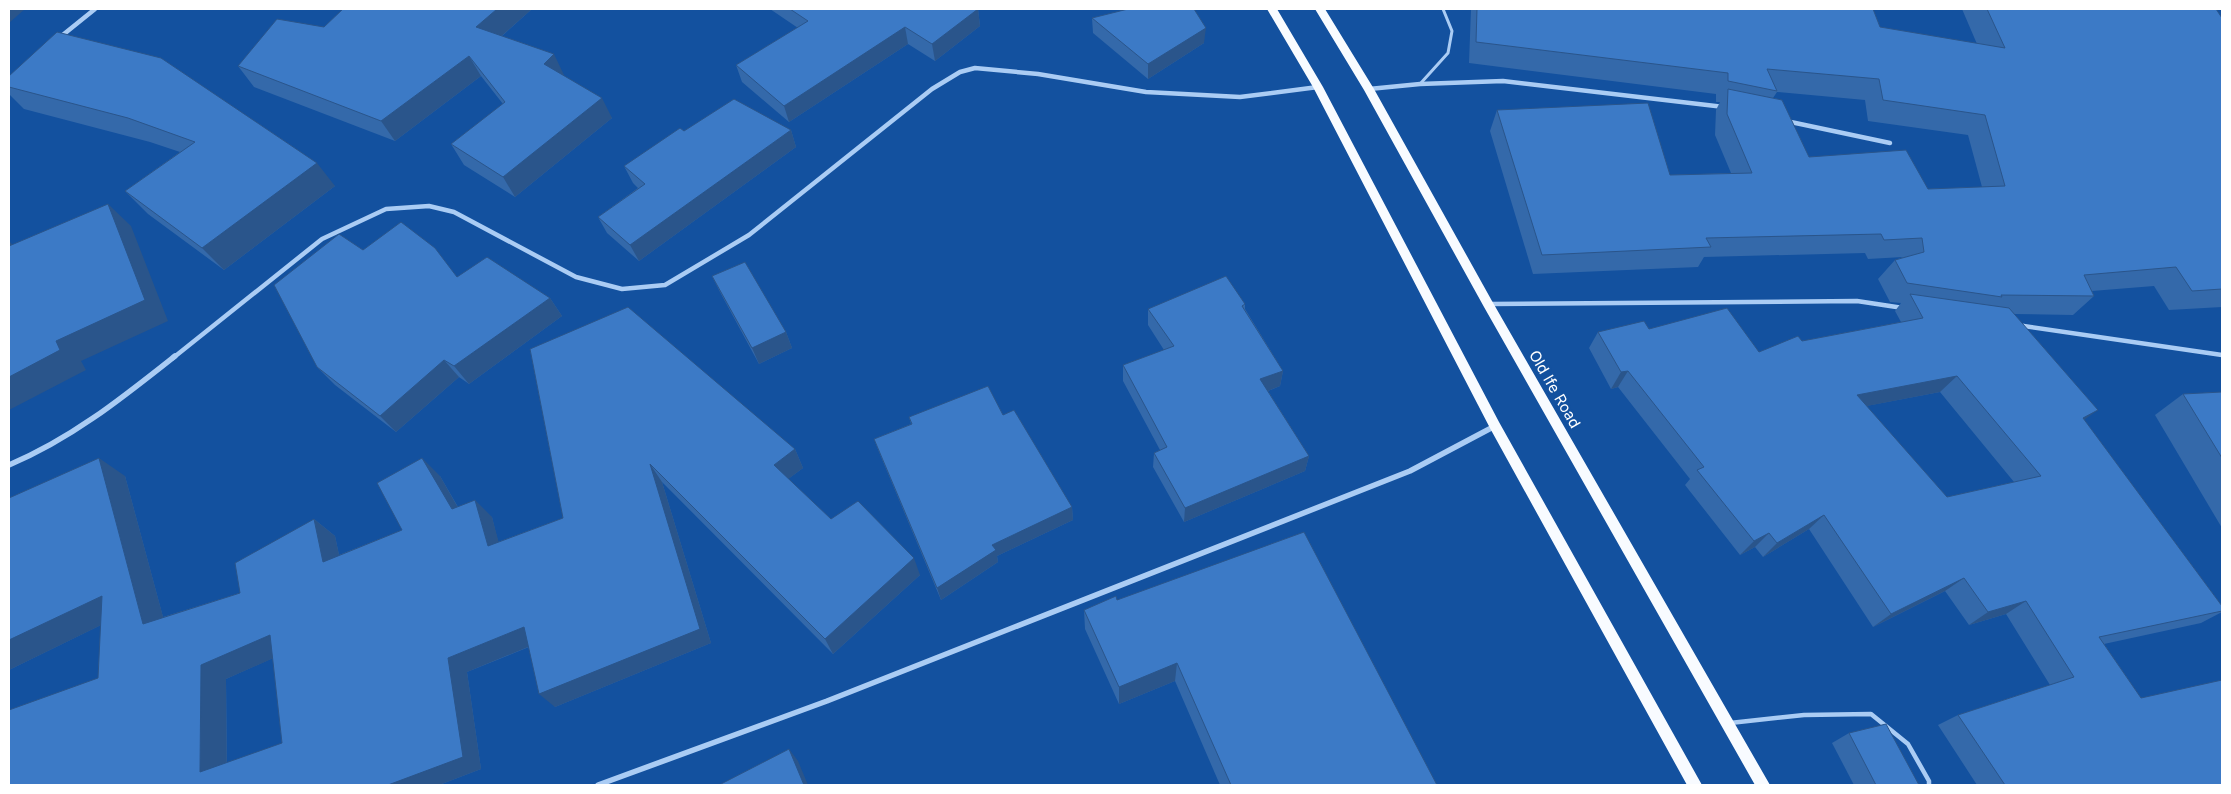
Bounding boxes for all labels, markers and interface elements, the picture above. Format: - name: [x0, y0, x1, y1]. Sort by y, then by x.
- street label: Old Ife Road: [1525, 347, 1585, 431]

